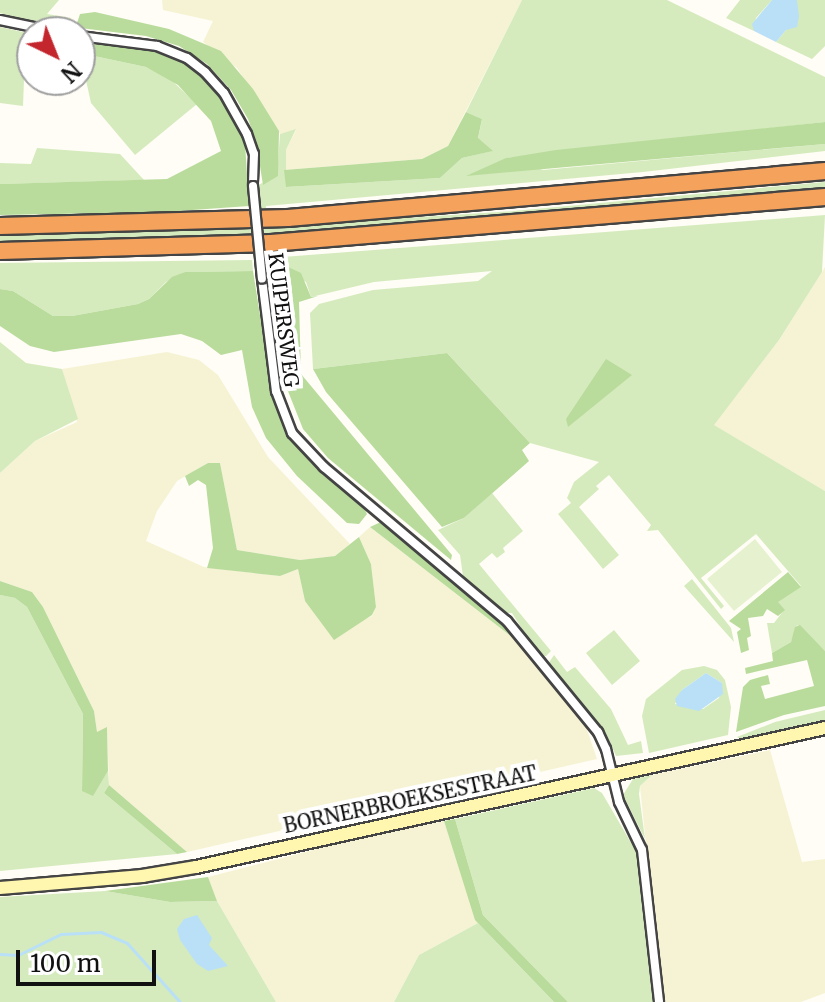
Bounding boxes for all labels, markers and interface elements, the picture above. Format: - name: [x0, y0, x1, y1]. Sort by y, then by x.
- north arrow: [16, 16, 96, 96]
- text: N: [55, 56, 87, 88]
- street label: KUIPERSWEG: [264, 251, 304, 389]
- street label: BORNERBROEKSESTRAAT: [281, 760, 539, 838]
- scale bar: [20, 934, 160, 984]
- text: 100 m: [30, 948, 100, 979]

